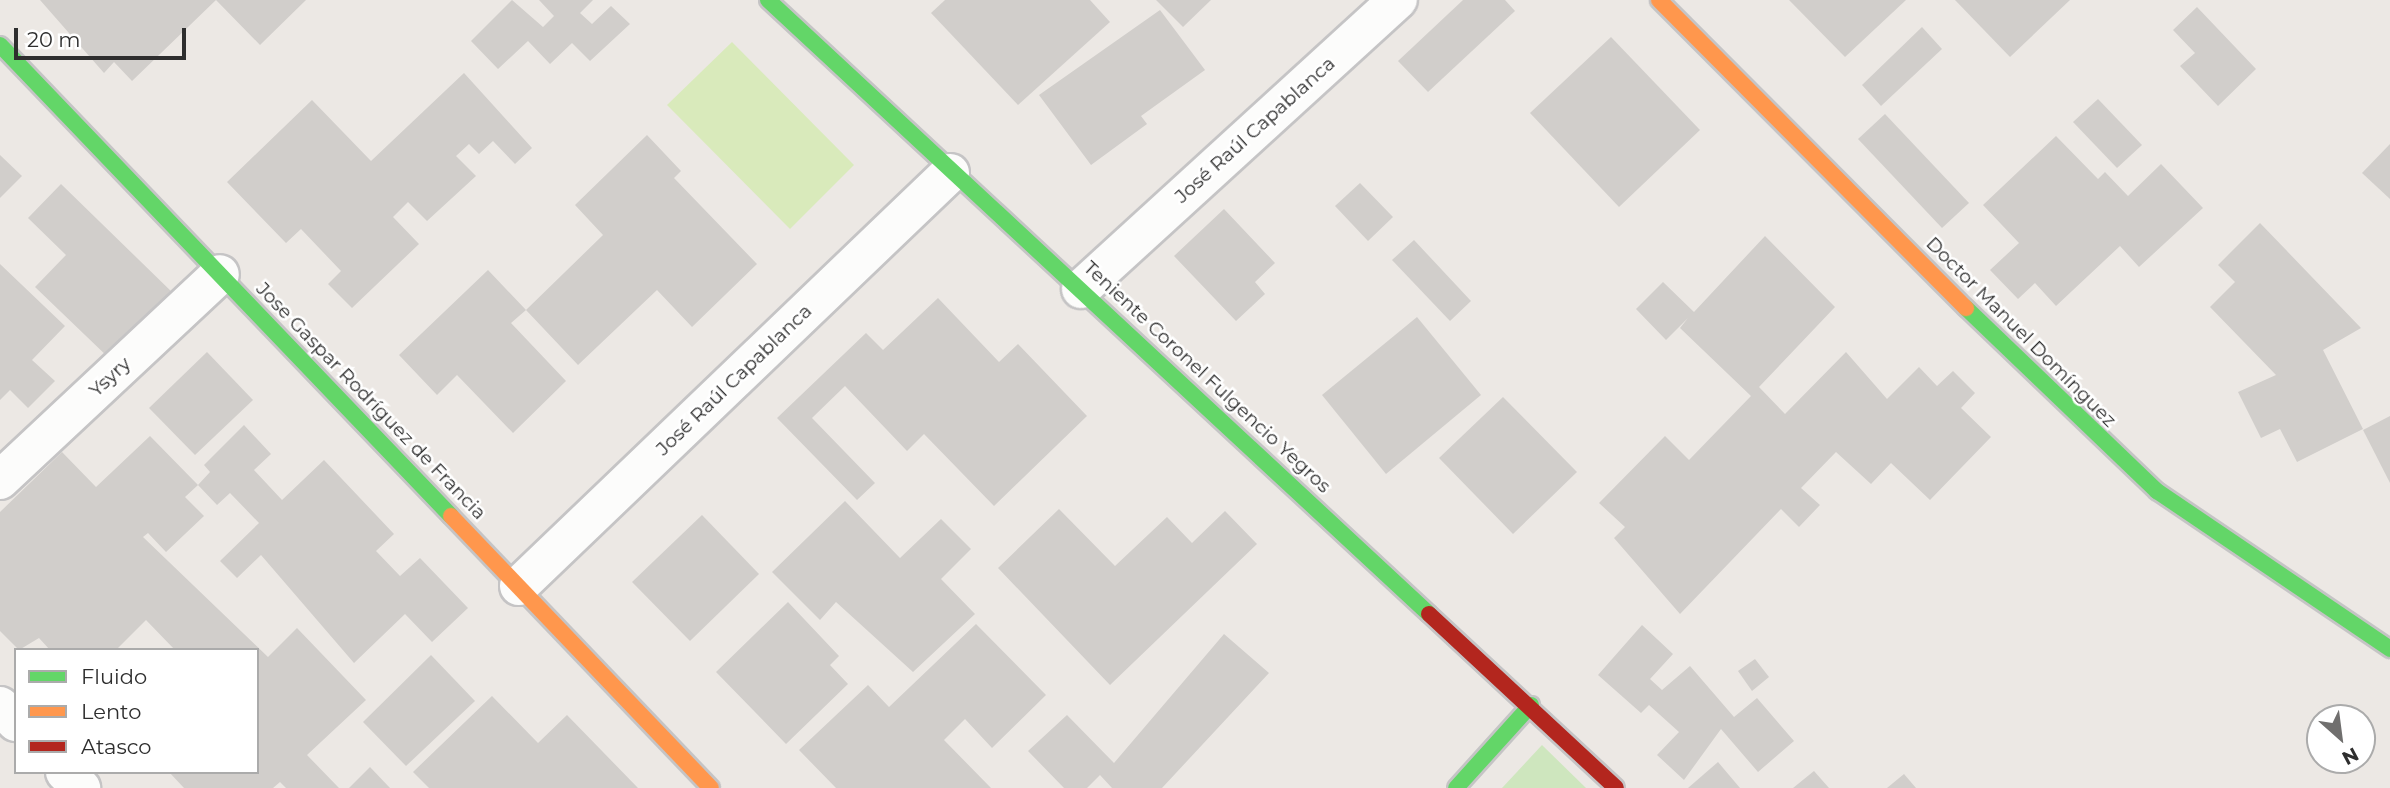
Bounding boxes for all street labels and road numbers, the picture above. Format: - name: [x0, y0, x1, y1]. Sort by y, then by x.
- street label: José Raúl Capablanca: [1170, 52, 1340, 208]
- street label: Doctor Manuel Domínguez: [1921, 232, 2121, 432]
- street label: Teniente Coronel Fulgencio Yegros: [1079, 256, 1335, 498]
- street label: Jose Gaspar Rodríguez de Francia: [251, 278, 491, 524]
- street label: José Raúl Capablanca: [651, 300, 817, 460]
- street label: Ysyry: [85, 352, 135, 402]

